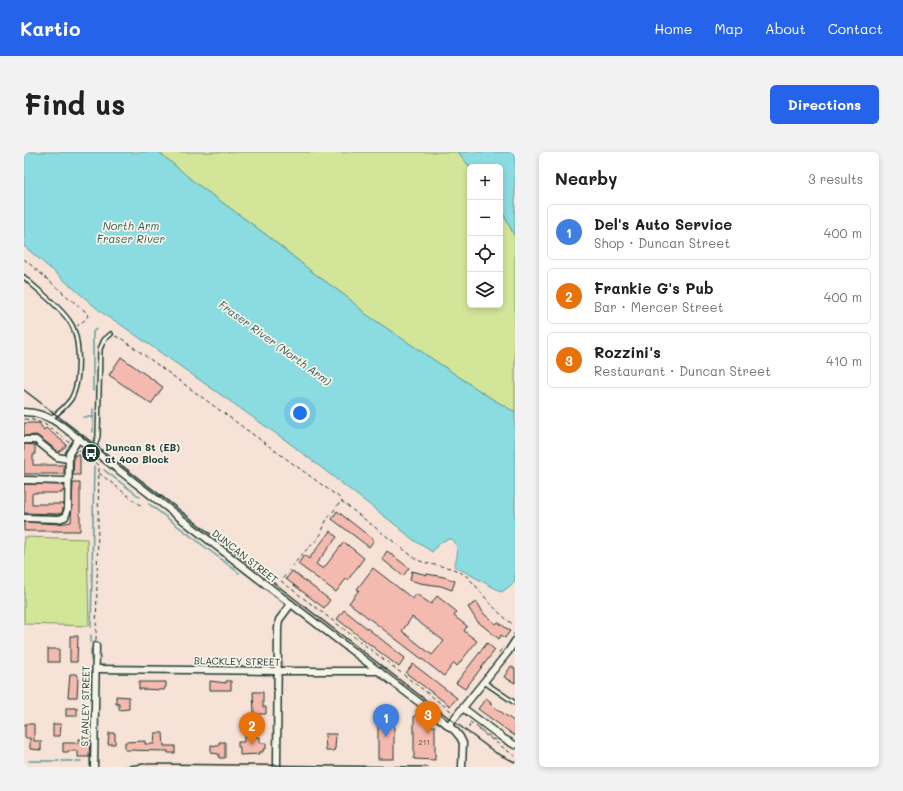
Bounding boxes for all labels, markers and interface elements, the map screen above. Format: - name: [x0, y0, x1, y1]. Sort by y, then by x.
- text: Kartio: [20, 16, 80, 41]
- text: Home: [654, 19, 692, 38]
- text: Map: [714, 19, 743, 38]
- text: About: [765, 19, 806, 38]
- text: Contact: [828, 19, 883, 38]
- button: Directions: [770, 85, 879, 124]
- text: Find us: [24, 86, 125, 122]
- map controls: [467, 164, 503, 308]
- button: +: [467, 164, 503, 200]
- text: Nearby: [555, 167, 617, 189]
- text: 3 results: [808, 170, 863, 187]
- button: −: [467, 200, 503, 236]
- text: Del's Auto Service: [594, 214, 732, 234]
- water label: North Arm Fraser River: [97, 218, 166, 246]
- text: 1: [566, 224, 572, 241]
- text: 400 m: [824, 224, 862, 241]
- text: Shop · Duncan Street: [594, 234, 730, 251]
- button: locate: [467, 236, 503, 272]
- button: layers: [467, 272, 503, 308]
- text: Frankie G's Pub: [594, 278, 714, 298]
- text: 2: [565, 288, 573, 305]
- text: 400 m: [824, 288, 862, 305]
- water label: Fraser River (North Arm): [216, 297, 335, 389]
- text: Bar · Mercer Street: [594, 298, 723, 315]
- text: Rozzini's: [594, 342, 661, 362]
- text: 3: [565, 352, 573, 369]
- text: 410 m: [826, 352, 862, 369]
- text: Restaurant · Duncan Street: [594, 362, 771, 379]
- your location: [290, 403, 310, 423]
- place label: Duncan St (EB) at 400 Block: [105, 440, 180, 466]
- bus stop icon: Duncan St (EB) at 400 Block: [80, 442, 102, 464]
- street label: DUNCAN STREET: [209, 526, 281, 586]
- street label: BLACKLEY STREET: [194, 653, 281, 669]
- street label: STANLEY STREET: [77, 665, 93, 747]
- pin: 3: [415, 701, 441, 734]
- pin: 1: [373, 704, 399, 737]
- pin: 2: [239, 712, 265, 745]
- house number: 211: [418, 737, 430, 747]

